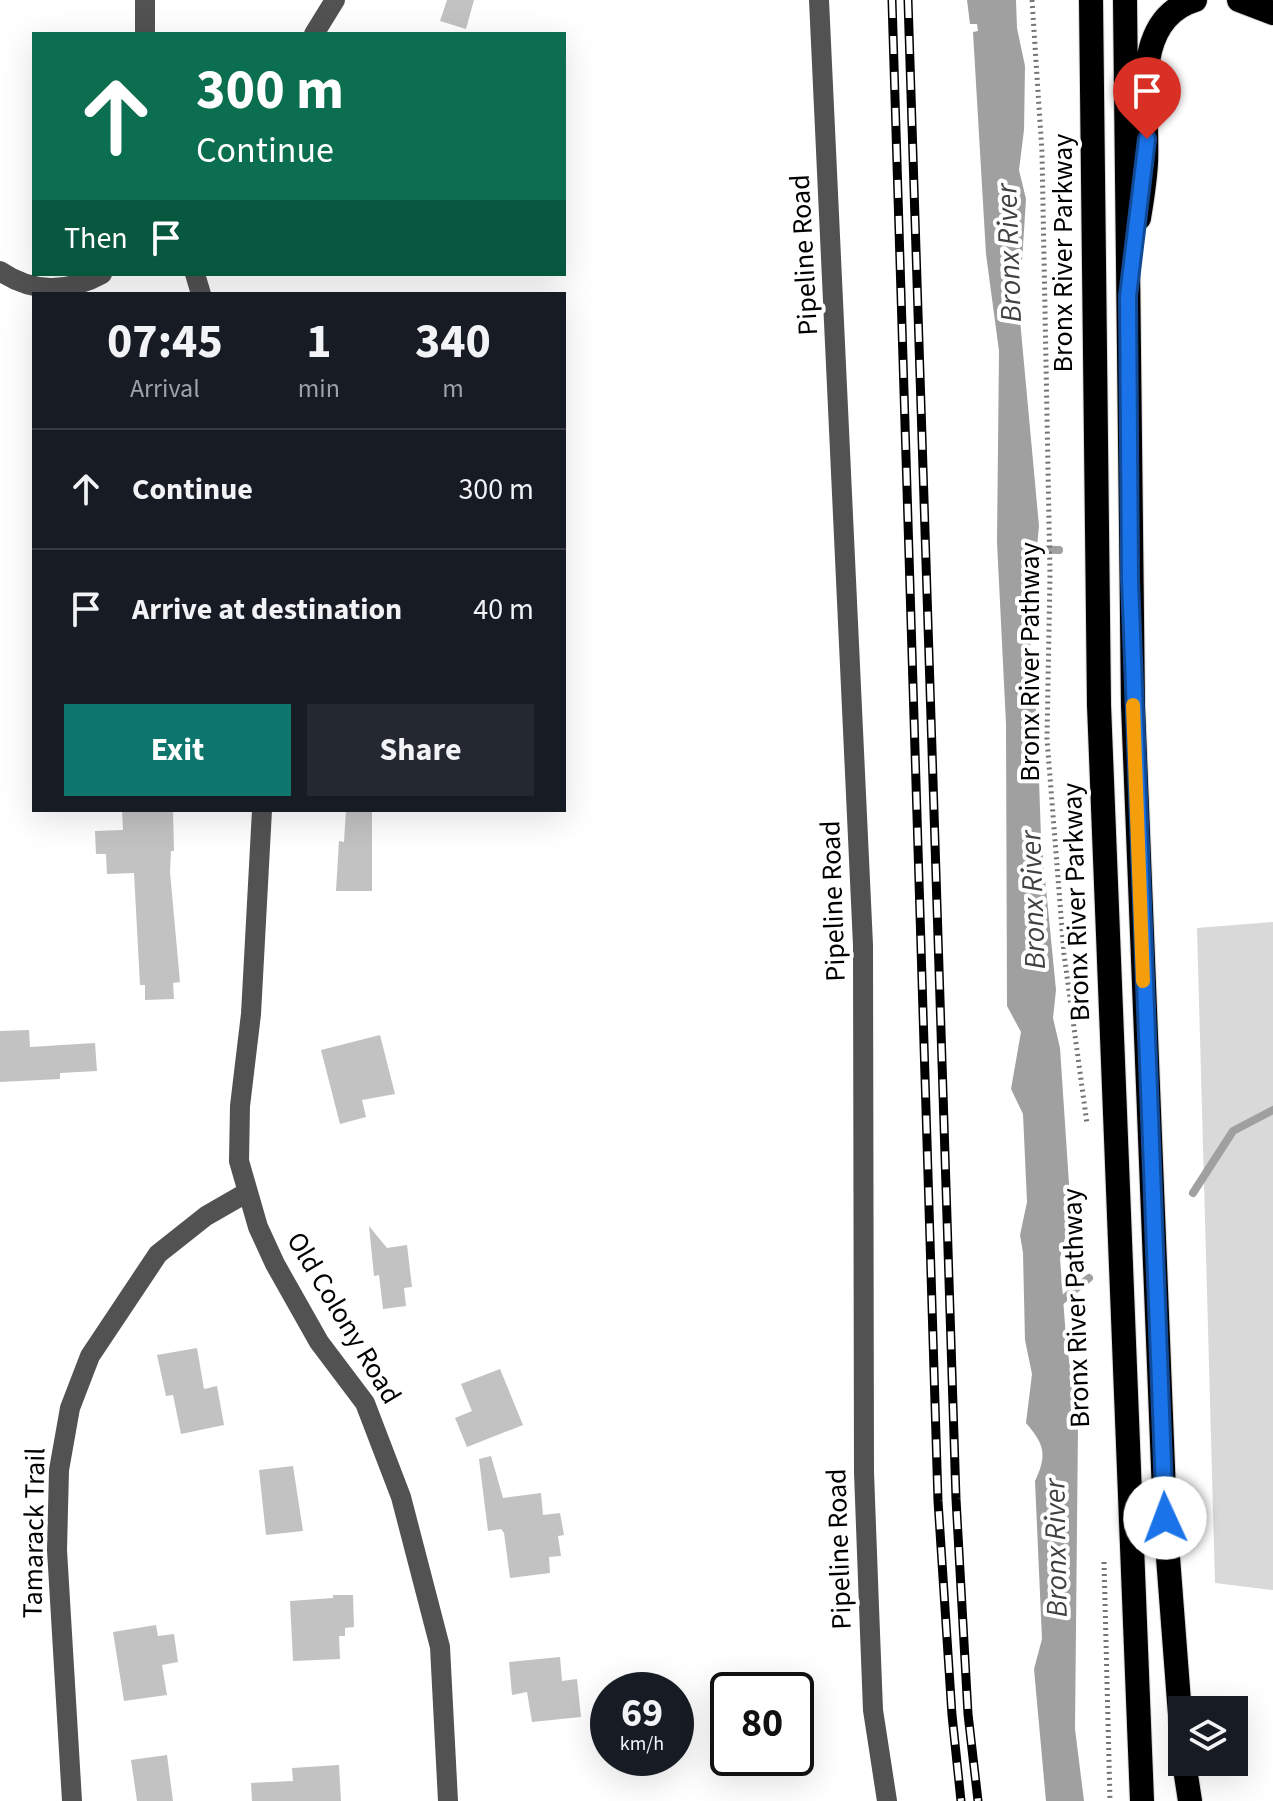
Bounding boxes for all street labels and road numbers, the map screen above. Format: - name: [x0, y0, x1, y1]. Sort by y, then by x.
- street label: Bronx River Parkway: [1043, 134, 1083, 372]
- street label: Pipeline Road: [780, 174, 828, 336]
- street label: Bronx River Pathway: [1010, 542, 1050, 782]
- street label: Bronx River Parkway: [1052, 782, 1100, 1022]
- street label: Pipeline Road: [810, 820, 856, 982]
- street label: Bronx River Pathway: [1052, 1188, 1100, 1428]
- street label: Old Colony Road: [277, 1224, 411, 1412]
- street label: Tamarack Trail: [13, 1447, 55, 1619]
- street label: Pipeline Road: [816, 1468, 862, 1630]

